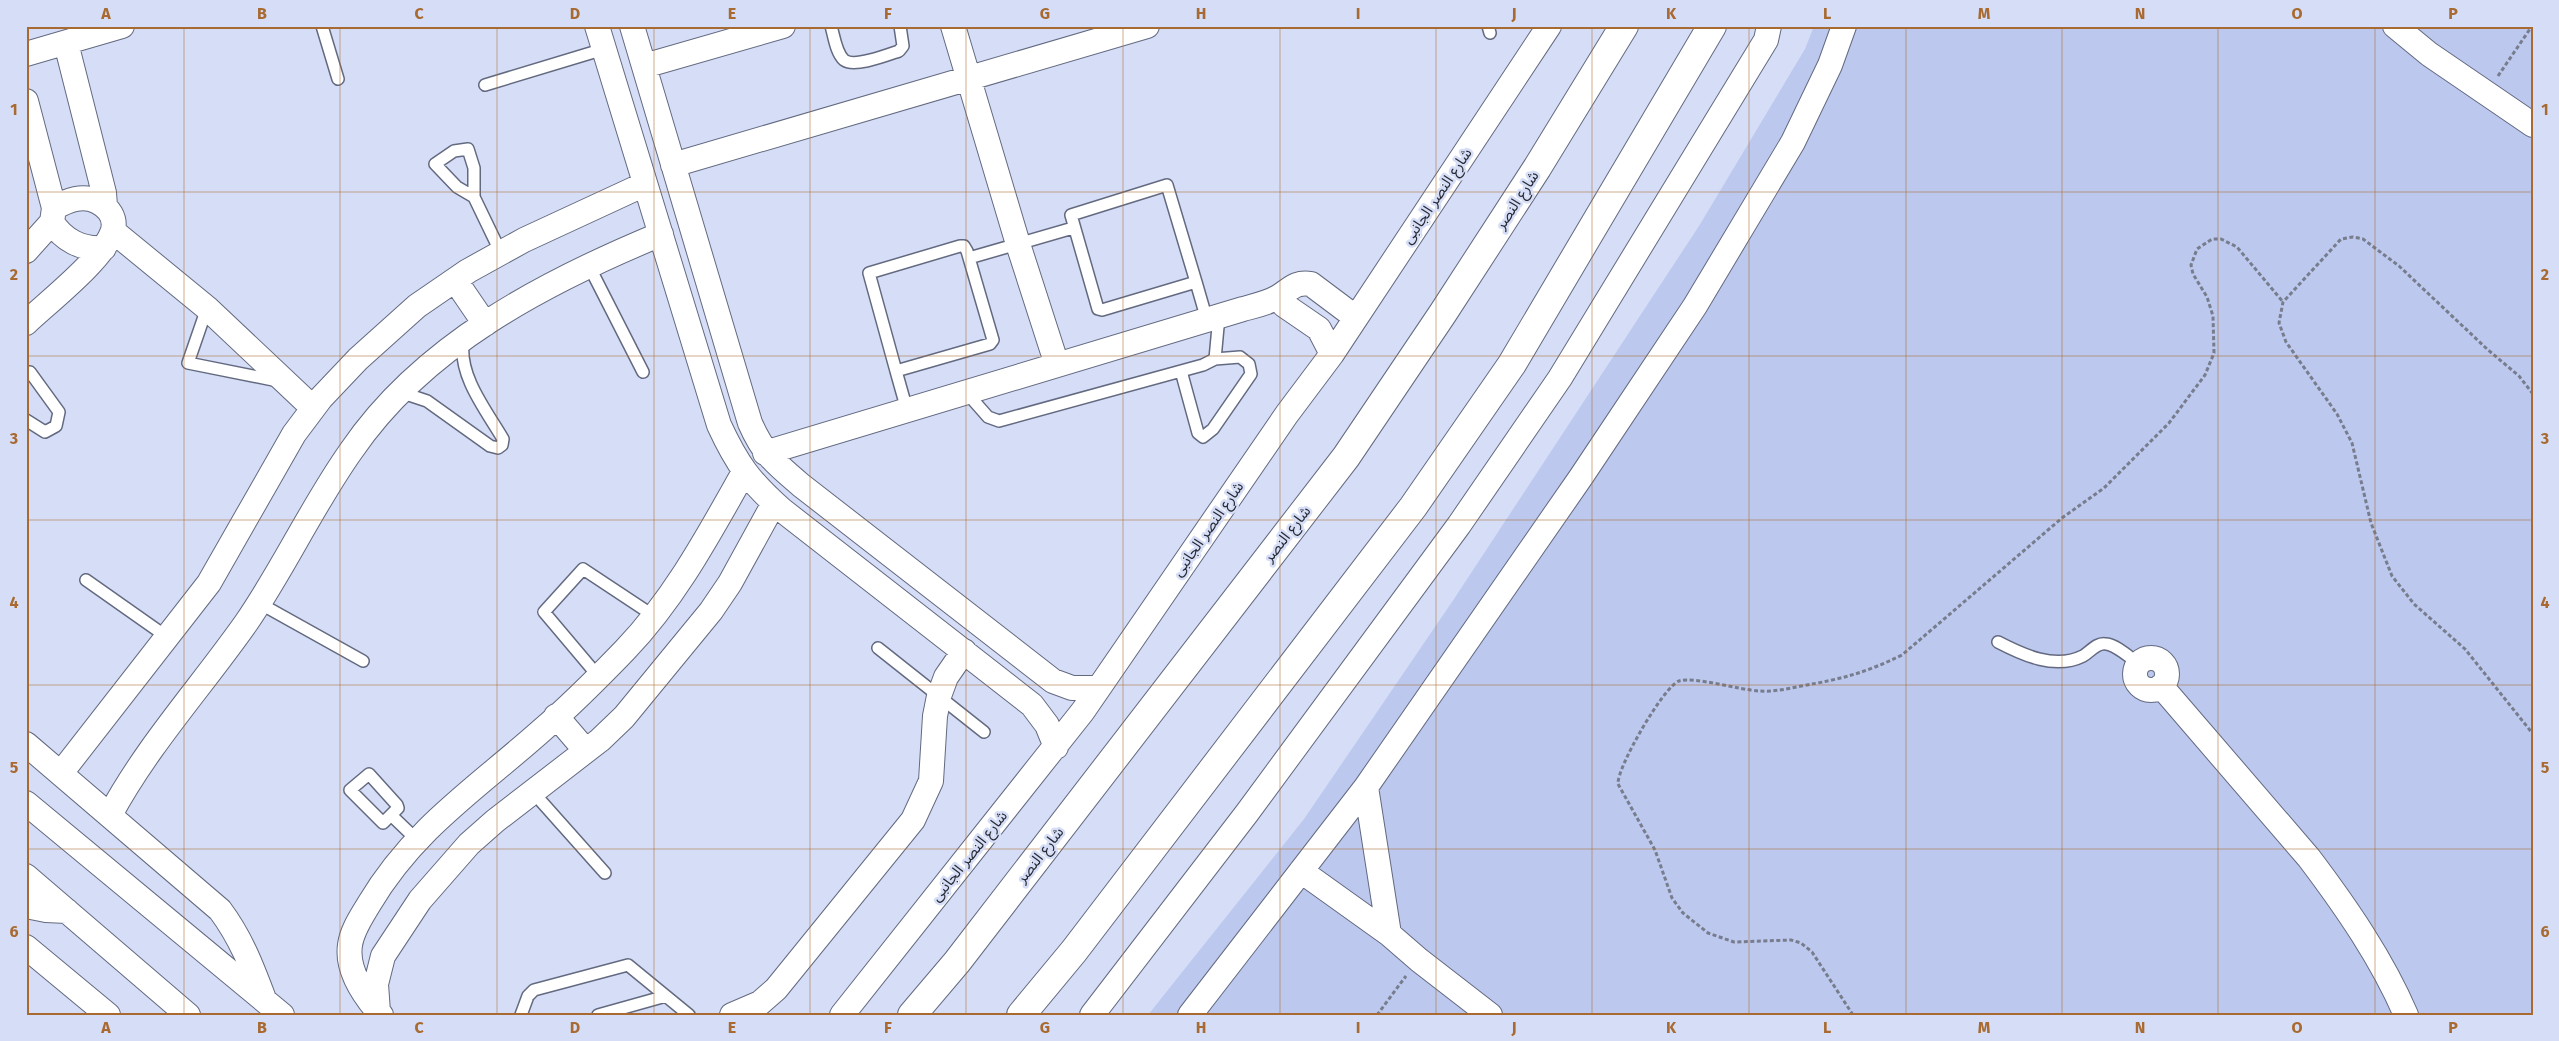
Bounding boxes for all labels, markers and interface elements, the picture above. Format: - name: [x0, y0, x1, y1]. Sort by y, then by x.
- text: A: [100, 4, 111, 23]
- text: B: [257, 4, 267, 23]
- text: C: [414, 4, 424, 23]
- text: D: [570, 4, 580, 23]
- text: E: [728, 4, 736, 23]
- text: F: [884, 4, 892, 23]
- text: G: [1040, 4, 1050, 23]
- text: H: [1196, 4, 1206, 23]
- text: I: [1356, 4, 1360, 23]
- text: J: [1510, 4, 1517, 23]
- text: K: [1666, 4, 1677, 23]
- text: L: [1823, 4, 1831, 23]
- text: M: [1978, 4, 1991, 23]
- text: N: [2135, 4, 2145, 23]
- text: O: [2291, 4, 2303, 23]
- text: P: [2448, 4, 2458, 23]
- text: 1: [10, 100, 18, 119]
- text: 1: [2541, 100, 2549, 119]
- street label: شارع النصر الجانبى: [1398, 145, 1478, 249]
- street label: شارع النصر: [1491, 167, 1545, 235]
- text: 2: [10, 265, 18, 284]
- text: 2: [2541, 265, 2549, 284]
- text: 3: [9, 429, 18, 448]
- text: 3: [2540, 429, 2549, 448]
- street label: شارع النصر الجانبى: [1169, 478, 1250, 582]
- street label: شارع النصر: [1259, 502, 1317, 568]
- text: 4: [9, 593, 19, 612]
- text: 4: [2540, 593, 2550, 612]
- text: 5: [10, 758, 19, 777]
- text: 5: [2541, 758, 2550, 777]
- street label: شارع النصر الجانبى: [927, 807, 1014, 907]
- street label: شارع النصر: [1012, 823, 1070, 889]
- text: 6: [9, 922, 19, 941]
- text: 6: [2540, 922, 2550, 941]
- text: A: [100, 1018, 111, 1037]
- text: B: [257, 1018, 267, 1037]
- text: C: [414, 1018, 424, 1037]
- text: D: [570, 1018, 580, 1037]
- text: E: [728, 1018, 736, 1037]
- text: F: [884, 1018, 892, 1037]
- text: G: [1040, 1018, 1050, 1037]
- text: H: [1196, 1018, 1206, 1037]
- text: I: [1356, 1018, 1360, 1037]
- text: J: [1510, 1018, 1517, 1037]
- text: K: [1666, 1018, 1677, 1037]
- text: L: [1823, 1018, 1831, 1037]
- text: M: [1978, 1018, 1991, 1037]
- text: N: [2135, 1018, 2145, 1037]
- text: O: [2291, 1018, 2303, 1037]
- text: P: [2448, 1018, 2458, 1037]

